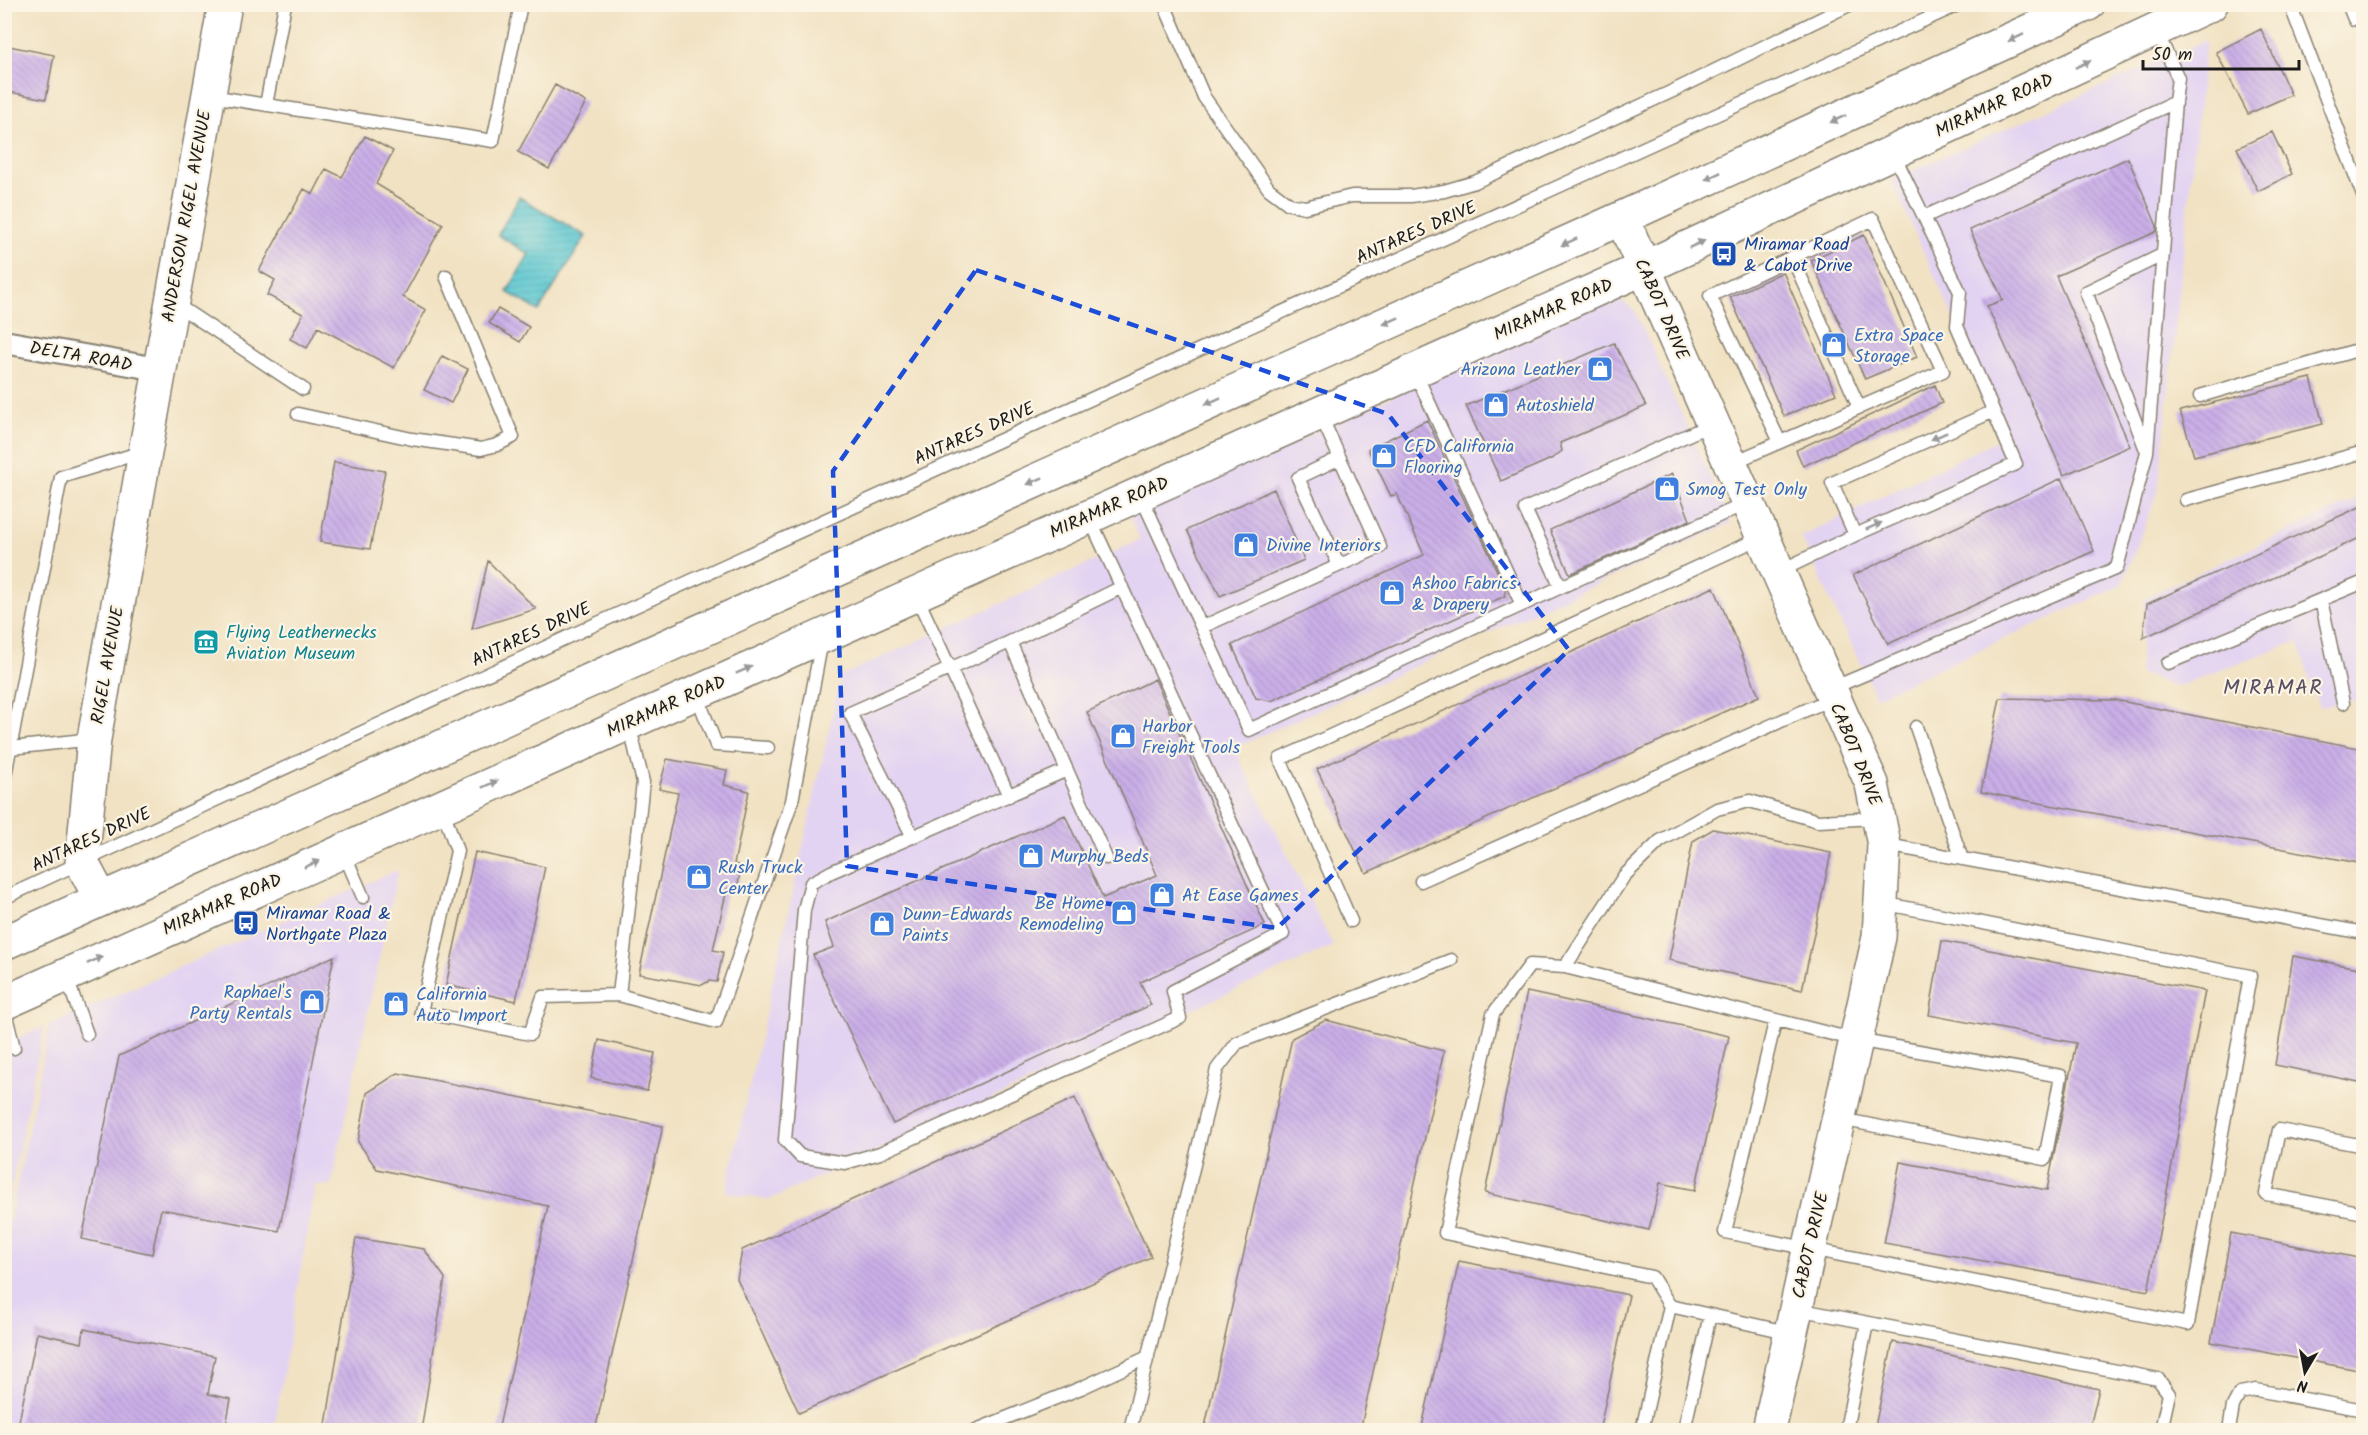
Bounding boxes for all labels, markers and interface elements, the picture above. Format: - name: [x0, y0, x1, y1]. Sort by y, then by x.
- one-way arrow: [2007, 33, 2024, 42]
- scale bar: [2143, 33, 2299, 71]
- text: 50 m: [2152, 41, 2192, 70]
- one-way arrow: [2075, 59, 2093, 69]
- street label: MIRAMAR ROAD: [1930, 66, 2059, 147]
- street label: ANDERSON RIGEL AVENUE: [155, 107, 221, 325]
- one-way arrow: [1830, 114, 1847, 123]
- one-way arrow: [1704, 172, 1721, 181]
- street label: ANTARES DRIVE: [1352, 194, 1482, 273]
- place label: Miramar Road & Cabot Drive: [1744, 231, 1852, 281]
- one-way arrow: [1560, 237, 1577, 246]
- one-way arrow: [1688, 239, 1705, 248]
- bus stop icon: Miramar Road & Cabot Drive: [1709, 239, 1739, 269]
- street label: CABOT DRIVE: [1625, 254, 1696, 366]
- street label: MIRAMAR ROAD: [1489, 271, 1618, 350]
- one-way arrow: [1382, 317, 1399, 326]
- place label: Extra Space Storage: [1854, 322, 1944, 372]
- shop icon: Extra Space Storage: [1819, 330, 1849, 360]
- street label: DELTA ROAD: [27, 334, 135, 381]
- shop icon: Arizona Leather: [1585, 354, 1615, 384]
- place label: Arizona Leather: [1460, 356, 1581, 385]
- shop icon: Autoshield: [1481, 390, 1511, 420]
- place label: Autoshield: [1516, 392, 1595, 421]
- street label: ANTARES DRIVE: [910, 395, 1040, 474]
- one-way arrow: [1203, 396, 1221, 406]
- one-way arrow: [1930, 432, 1948, 441]
- place label: CFD California Flooring: [1404, 433, 1514, 483]
- shop icon: CFD California Flooring: [1369, 441, 1399, 471]
- street label: MIRAMAR ROAD: [1045, 469, 1174, 548]
- shop icon: Smog Test Only: [1652, 474, 1682, 504]
- one-way arrow: [1025, 476, 1043, 486]
- place label: Smog Test Only: [1686, 476, 1807, 505]
- one-way arrow: [1866, 522, 1883, 531]
- shop icon: Divine Interiors: [1231, 530, 1261, 560]
- place label: Divine Interiors: [1266, 532, 1381, 561]
- place label: Ashoo Fabrics & Drapery: [1412, 570, 1517, 620]
- shop icon: Ashoo Fabrics & Drapery: [1377, 578, 1407, 608]
- street label: ANTARES DRIVE: [467, 595, 597, 676]
- street label: RIGEL AVENUE: [84, 604, 133, 726]
- place label: Flying Leathernecks Aviation Museum: [226, 619, 377, 669]
- museum icon: Flying Leathernecks Aviation Museum: [191, 627, 221, 657]
- one-way arrow: [736, 666, 753, 675]
- street label: MIRAMAR ROAD: [602, 668, 731, 747]
- district label: MIRAMAR: [2223, 672, 2323, 705]
- street label: CABOT DRIVE: [1821, 699, 1889, 811]
- place label: Harbor Freight Tools: [1142, 713, 1240, 763]
- shop icon: Harbor Freight Tools: [1108, 721, 1138, 751]
- one-way arrow: [481, 779, 499, 789]
- street label: ANTARES DRIVE: [27, 800, 157, 881]
- shop icon: Murphy Beds: [1016, 841, 1046, 871]
- place label: Murphy Beds: [1050, 843, 1149, 872]
- place label: Rush Truck Center: [718, 854, 803, 904]
- one-way arrow: [303, 859, 320, 868]
- shop icon: Rush Truck Center: [684, 862, 714, 892]
- street label: MIRAMAR ROAD: [158, 866, 287, 945]
- shop icon: At Ease Games: [1147, 880, 1177, 910]
- place label: At Ease Games: [1182, 882, 1299, 911]
- place label: Be Home Remodeling: [1019, 890, 1104, 940]
- shop icon: Be Home Remodeling: [1109, 898, 1139, 928]
- place label: Miramar Road & Northgate Plaza: [266, 900, 391, 950]
- place label: Dunn-Edwards Paints: [902, 901, 1013, 951]
- bus stop icon: Miramar Road & Northgate Plaza: [231, 908, 261, 938]
- shop icon: Dunn-Edwards Paints: [867, 909, 897, 939]
- one-way arrow: [87, 956, 104, 965]
- place label: Raphael's Party Rentals: [190, 979, 292, 1029]
- place label: California Auto Import: [416, 981, 509, 1031]
- shop icon: Raphael's Party Rentals: [297, 987, 327, 1017]
- shop icon: California Auto Import: [381, 989, 411, 1019]
- street label: CABOT DRIVE: [1785, 1189, 1838, 1302]
- north arrow: [2275, 1342, 2335, 1402]
- text: N: [2296, 1372, 2310, 1398]

